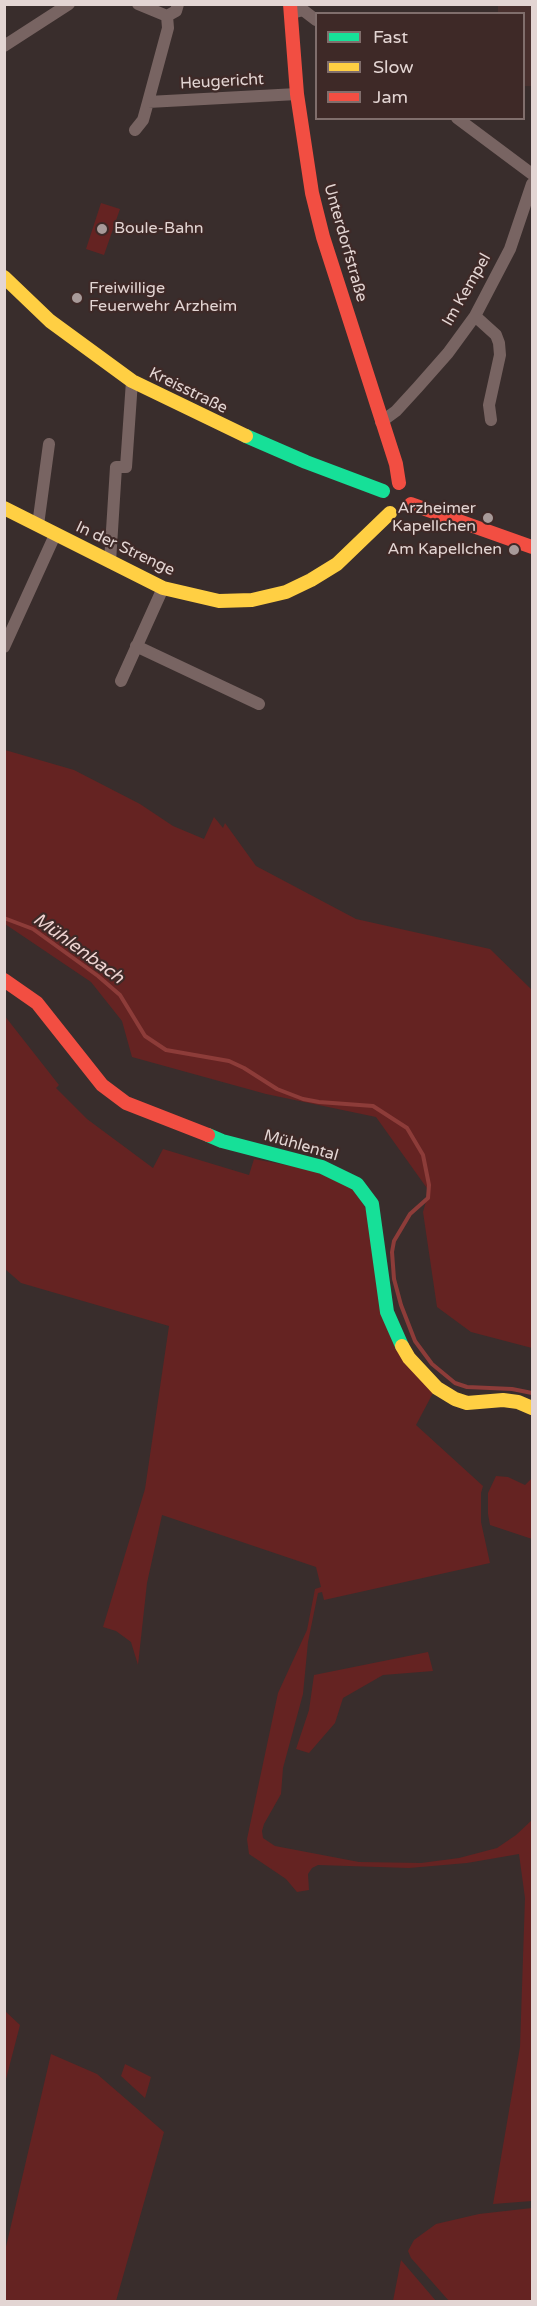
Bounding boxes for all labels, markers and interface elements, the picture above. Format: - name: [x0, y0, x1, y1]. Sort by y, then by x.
- legend: [315, 12, 525, 120]
- text: Fast: [373, 26, 408, 48]
- text: Slow: [373, 56, 414, 78]
- street label: Heugericht: [179, 70, 265, 94]
- text: Jam: [373, 86, 408, 108]
- street label: Unterdorfstraße: [319, 182, 371, 304]
- place label: Boule-Bahn: [114, 219, 204, 239]
- marker: Boule-Bahn: [95, 222, 109, 236]
- street label: Im Kempel: [438, 250, 496, 330]
- place label: Freiwillige Feuerwehr Arzheim: [89, 279, 237, 317]
- marker: Freiwillige Feuerwehr Arzheim: [70, 291, 84, 305]
- street label: Kreisstraße: [146, 364, 230, 418]
- place label: Arzheimer Kapellchen: [392, 499, 476, 537]
- marker: Arzheimer Kapellchen: [481, 511, 495, 525]
- street label: In der Strenge: [72, 518, 178, 580]
- place label: Am Kapellchen: [387, 540, 502, 560]
- marker: Am Kapellchen: [507, 543, 521, 557]
- water label: Mühlenbach: [28, 909, 128, 989]
- street label: Mühlental: [262, 1126, 340, 1166]

